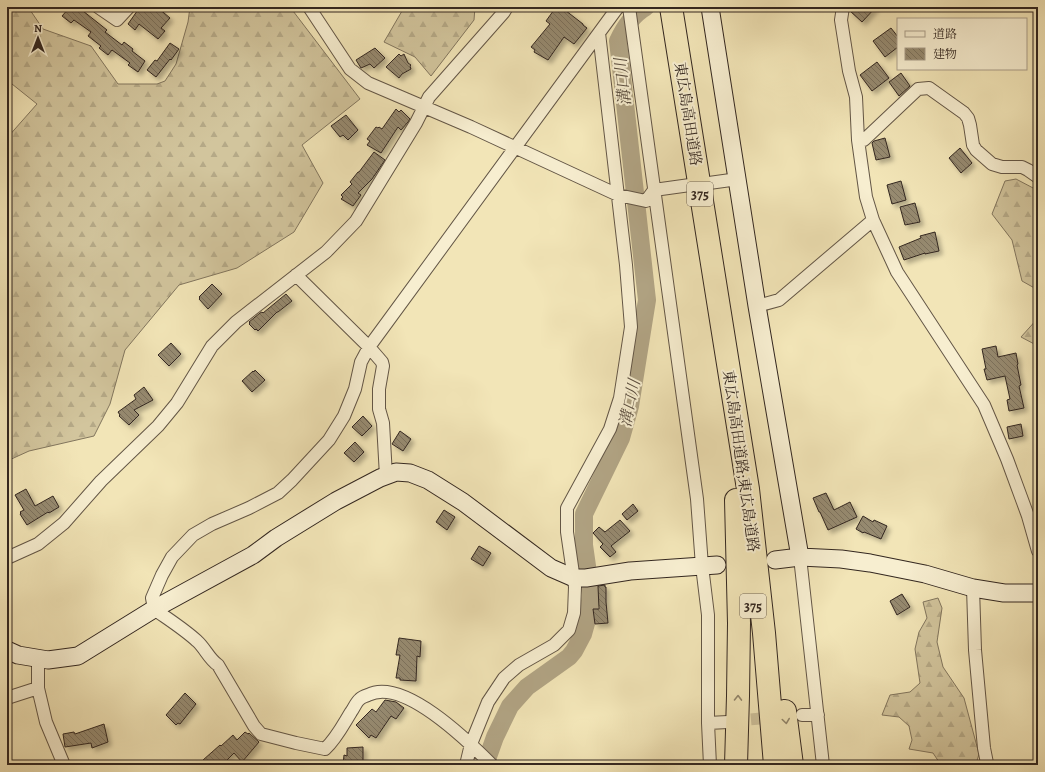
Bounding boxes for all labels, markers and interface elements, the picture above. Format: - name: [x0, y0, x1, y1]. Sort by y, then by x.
- north arrow: [18, 18, 58, 58]
- legend: [897, 18, 1027, 70]
- text: N: [34, 21, 42, 36]
- text: 道路: [933, 26, 957, 42]
- text: 建物: [933, 46, 957, 62]
- water label: 溝口川: [609, 55, 636, 107]
- street label: 東広島高田道路: [670, 61, 706, 167]
- road number: 375: [687, 182, 713, 206]
- street label: 東広島高田道路;東広島道路: [718, 369, 764, 553]
- water label: 溝口川: [614, 375, 646, 429]
- road number: 375: [740, 594, 766, 618]
- one-way arrow: [734, 695, 742, 701]
- one-way arrow: [781, 718, 790, 724]

